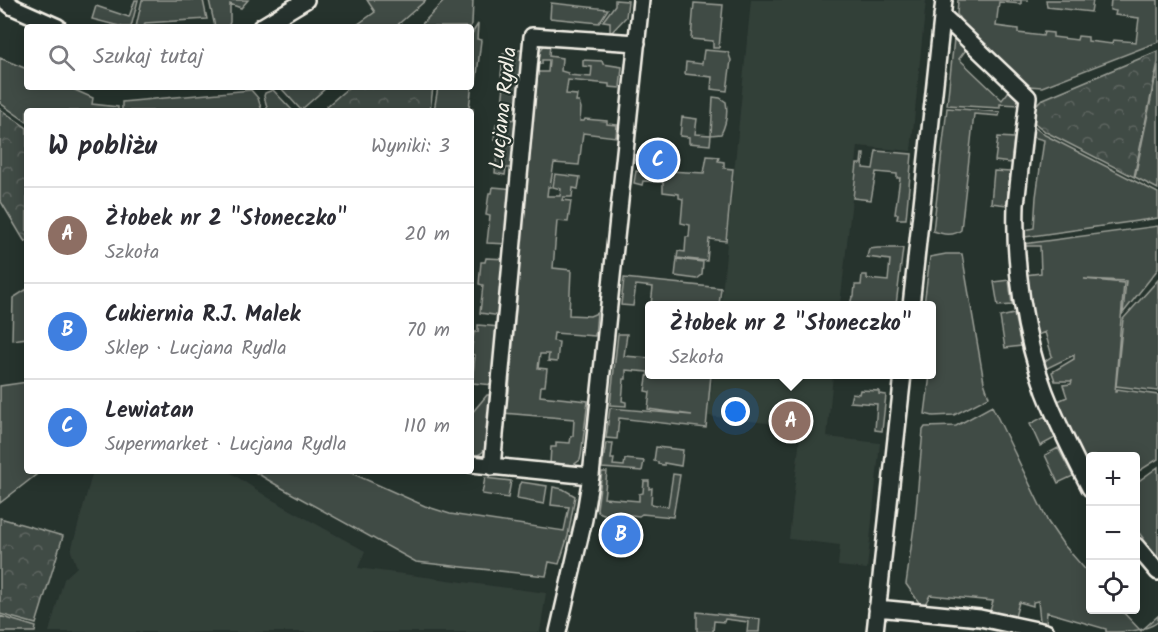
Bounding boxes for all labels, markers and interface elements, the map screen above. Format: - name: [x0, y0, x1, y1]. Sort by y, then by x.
- search box: [24, 24, 474, 90]
- text: Szukaj tutaj: [93, 40, 204, 75]
- icon: search: [45, 41, 78, 74]
- street label: Lucjana Rydla: [481, 45, 527, 171]
- text: W pobliżu: [48, 126, 157, 168]
- text: Wyniki: 3: [371, 131, 450, 163]
- pin: C: [638, 138, 678, 182]
- text: Żłobek nr 2 "Słoneczko": [105, 202, 347, 237]
- text: A: [61, 219, 74, 251]
- text: 20 m: [404, 219, 450, 251]
- text: Szkoła: [105, 237, 159, 269]
- text: Cukiernia R.J. Malek: [105, 298, 300, 333]
- popup: [645, 301, 936, 379]
- text: Żłobek nr 2 "Słoneczko": [669, 307, 912, 342]
- text: B: [61, 315, 74, 347]
- text: 70 m: [407, 315, 450, 347]
- text: Sklep · Lucjana Rydla: [105, 333, 287, 365]
- text: Szkoła: [669, 342, 724, 374]
- text: Lewiatan: [105, 394, 194, 429]
- your location: [721, 397, 750, 426]
- pin: A: [772, 398, 810, 444]
- text: C: [61, 411, 74, 443]
- text: 110 m: [404, 411, 450, 443]
- text: Supermarket · Lucjana Rydla: [105, 429, 347, 461]
- map controls: [1086, 452, 1140, 614]
- button: +: [1086, 452, 1140, 506]
- button: −: [1086, 506, 1140, 560]
- pin: B: [602, 512, 640, 558]
- button: locate: [1086, 560, 1140, 614]

